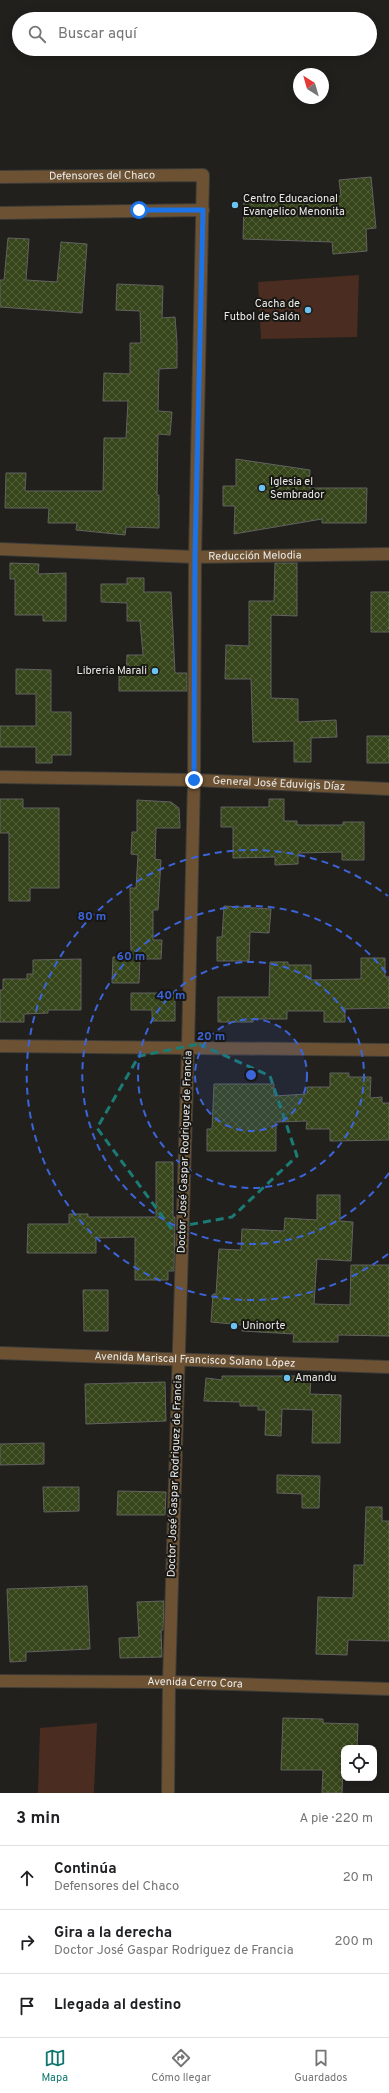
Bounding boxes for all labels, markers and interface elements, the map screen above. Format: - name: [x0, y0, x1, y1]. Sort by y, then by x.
- search box: [12, 12, 377, 56]
- icon: search: [26, 23, 48, 45]
- text: Buscar aquí: [58, 25, 137, 44]
- north arrow: [293, 68, 329, 104]
- street label: Defensores del Chaco: [49, 168, 155, 184]
- place label: Centro Educacional Evangelico Menonita: [243, 192, 345, 219]
- marker: Centro Educacional Evangelico Menonita: [230, 200, 240, 210]
- route start: [130, 201, 148, 219]
- place label: Cacha de Futbol de Salón: [224, 297, 300, 324]
- marker: Cacha de Futbol de Salón: [303, 305, 313, 315]
- place label: Iglesia el Sembrador: [270, 475, 325, 502]
- marker: Iglesia el Sembrador: [257, 483, 267, 493]
- street label: Reducción Melodia: [208, 548, 302, 564]
- place label: Libreria Marali: [77, 664, 147, 678]
- marker: Libreria Marali: [150, 666, 160, 676]
- route end: [185, 771, 203, 789]
- street label: General José Eduvigis Díaz: [212, 774, 345, 794]
- text: 80 m: [78, 909, 106, 925]
- text: 60 m: [117, 949, 145, 965]
- text: 40 m: [156, 988, 186, 1004]
- text: 20 m: [197, 1029, 225, 1045]
- street label: Doctor José Gaspar Rodriguez de Francia: [174, 1050, 196, 1254]
- centre of rings: [244, 1068, 258, 1082]
- place label: Uninorte: [242, 1319, 285, 1333]
- marker: Uninorte: [229, 1321, 239, 1331]
- street label: Avenida Mariscal Francisco Solano López: [94, 1349, 296, 1371]
- place label: Amandu: [295, 1371, 337, 1385]
- marker: Amandu: [282, 1373, 292, 1383]
- street label: Doctor José Gaspar Rodriguez de Francia: [164, 1374, 186, 1578]
- street label: Avenida Cerro Cora: [147, 1675, 243, 1691]
- map controls: [341, 1745, 377, 1781]
- button: locate: [341, 1745, 377, 1781]
- text: 3 min: [16, 1808, 60, 1830]
- text: A pie · 220 m: [300, 1811, 373, 1827]
- text: Continúa: [54, 1860, 116, 1879]
- icon: ahead: [16, 1867, 38, 1889]
- text: 20 m: [343, 1870, 373, 1886]
- text: Defensores del Chaco: [54, 1879, 179, 1895]
- text: Gira a la derecha: [54, 1924, 172, 1943]
- icon: right: [16, 1931, 38, 1953]
- text: 200 m: [334, 1934, 373, 1950]
- text: Doctor José Gaspar Rodriguez de Francia: [54, 1943, 294, 1959]
- icon: arrive: [16, 1995, 38, 2017]
- text: Llegada al destino: [54, 1996, 181, 2015]
- tab: Mapa: [42, 2047, 68, 2085]
- tab: Cómo llegar: [151, 2047, 211, 2085]
- tab: Guardados: [294, 2047, 347, 2085]

